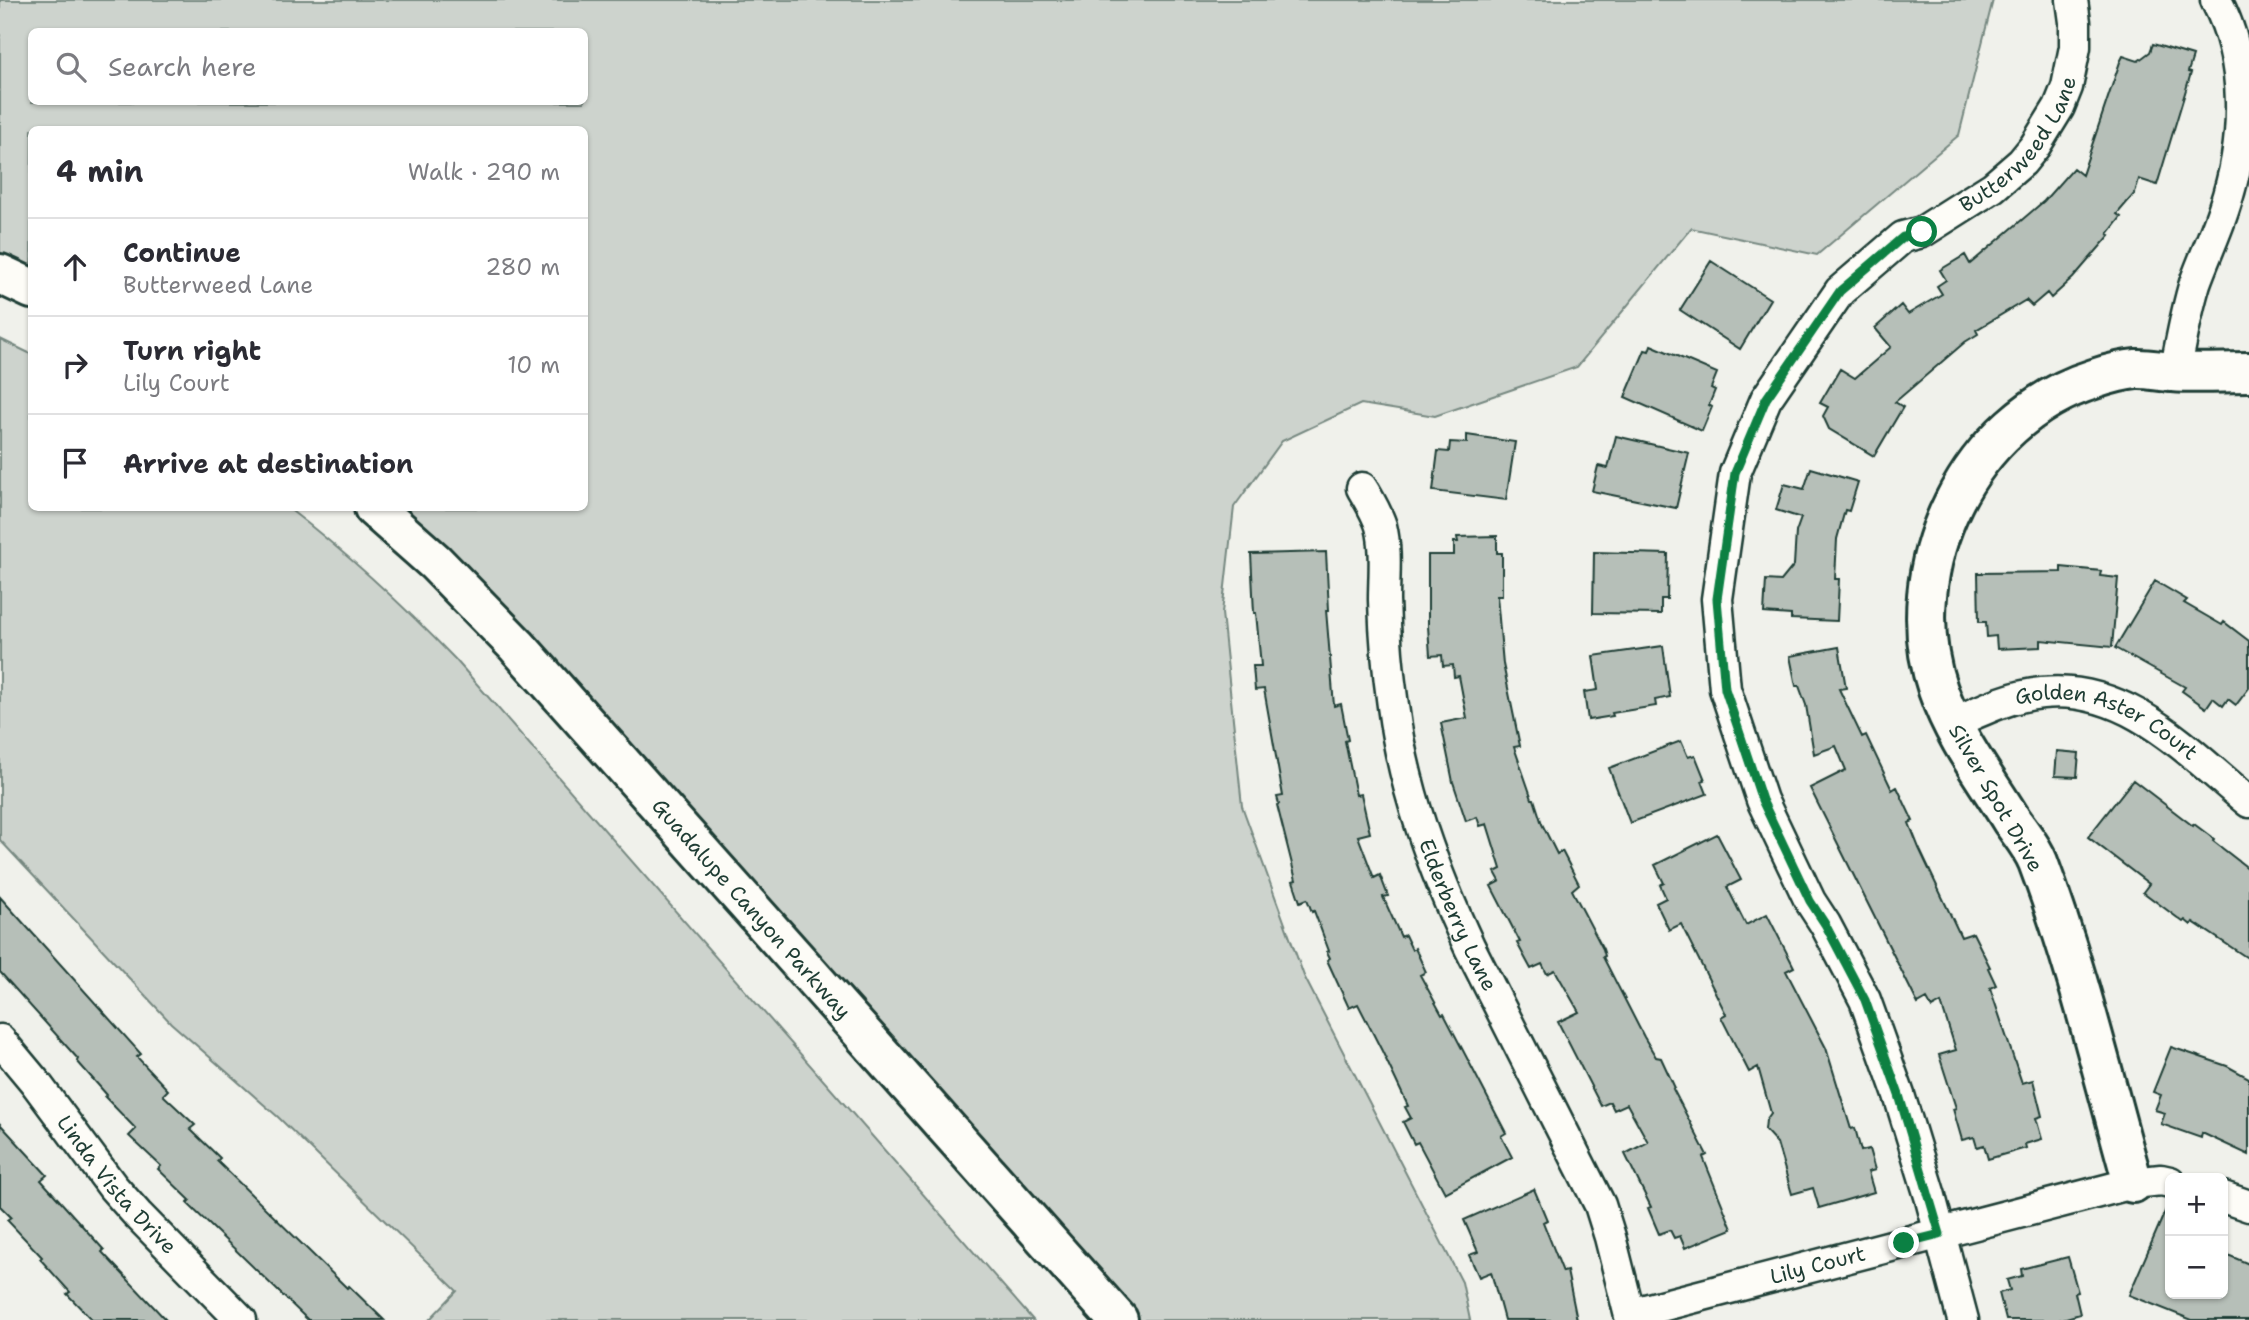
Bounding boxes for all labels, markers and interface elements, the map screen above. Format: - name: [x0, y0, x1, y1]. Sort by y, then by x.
- search box: [28, 28, 588, 105]
- icon: search: [52, 48, 90, 86]
- text: Search here: [108, 49, 257, 84]
- street label: Butterweed Lane: [1954, 74, 2083, 219]
- text: 4 min: [56, 151, 143, 192]
- text: Walk · 290 m: [408, 157, 560, 187]
- route start: [1906, 216, 1937, 247]
- text: Continue: [123, 235, 241, 270]
- icon: ahead: [56, 248, 94, 286]
- text: 280 m: [485, 252, 560, 282]
- text: Butterweed Lane: [123, 270, 313, 300]
- text: Turn right: [123, 333, 261, 368]
- icon: right: [56, 346, 94, 384]
- text: 10 m: [507, 350, 560, 380]
- text: Lily Court: [123, 368, 230, 398]
- icon: arrive: [56, 444, 94, 482]
- text: Arrive at destination: [123, 446, 413, 481]
- street label: Golden Aster Court: [2012, 678, 2204, 766]
- street label: Silver Spot Drive: [1942, 719, 2050, 877]
- street label: Guadalupe Canyon Parkway: [646, 793, 857, 1025]
- street label: Elderberry Lane: [1412, 835, 1503, 996]
- street label: Linda Vista Drive: [50, 1110, 183, 1260]
- map controls: [2165, 1173, 2228, 1299]
- button: +: [2165, 1173, 2228, 1236]
- route end: [1888, 1227, 1919, 1258]
- button: −: [2165, 1236, 2228, 1299]
- street label: Lily Court: [1767, 1239, 1868, 1291]

